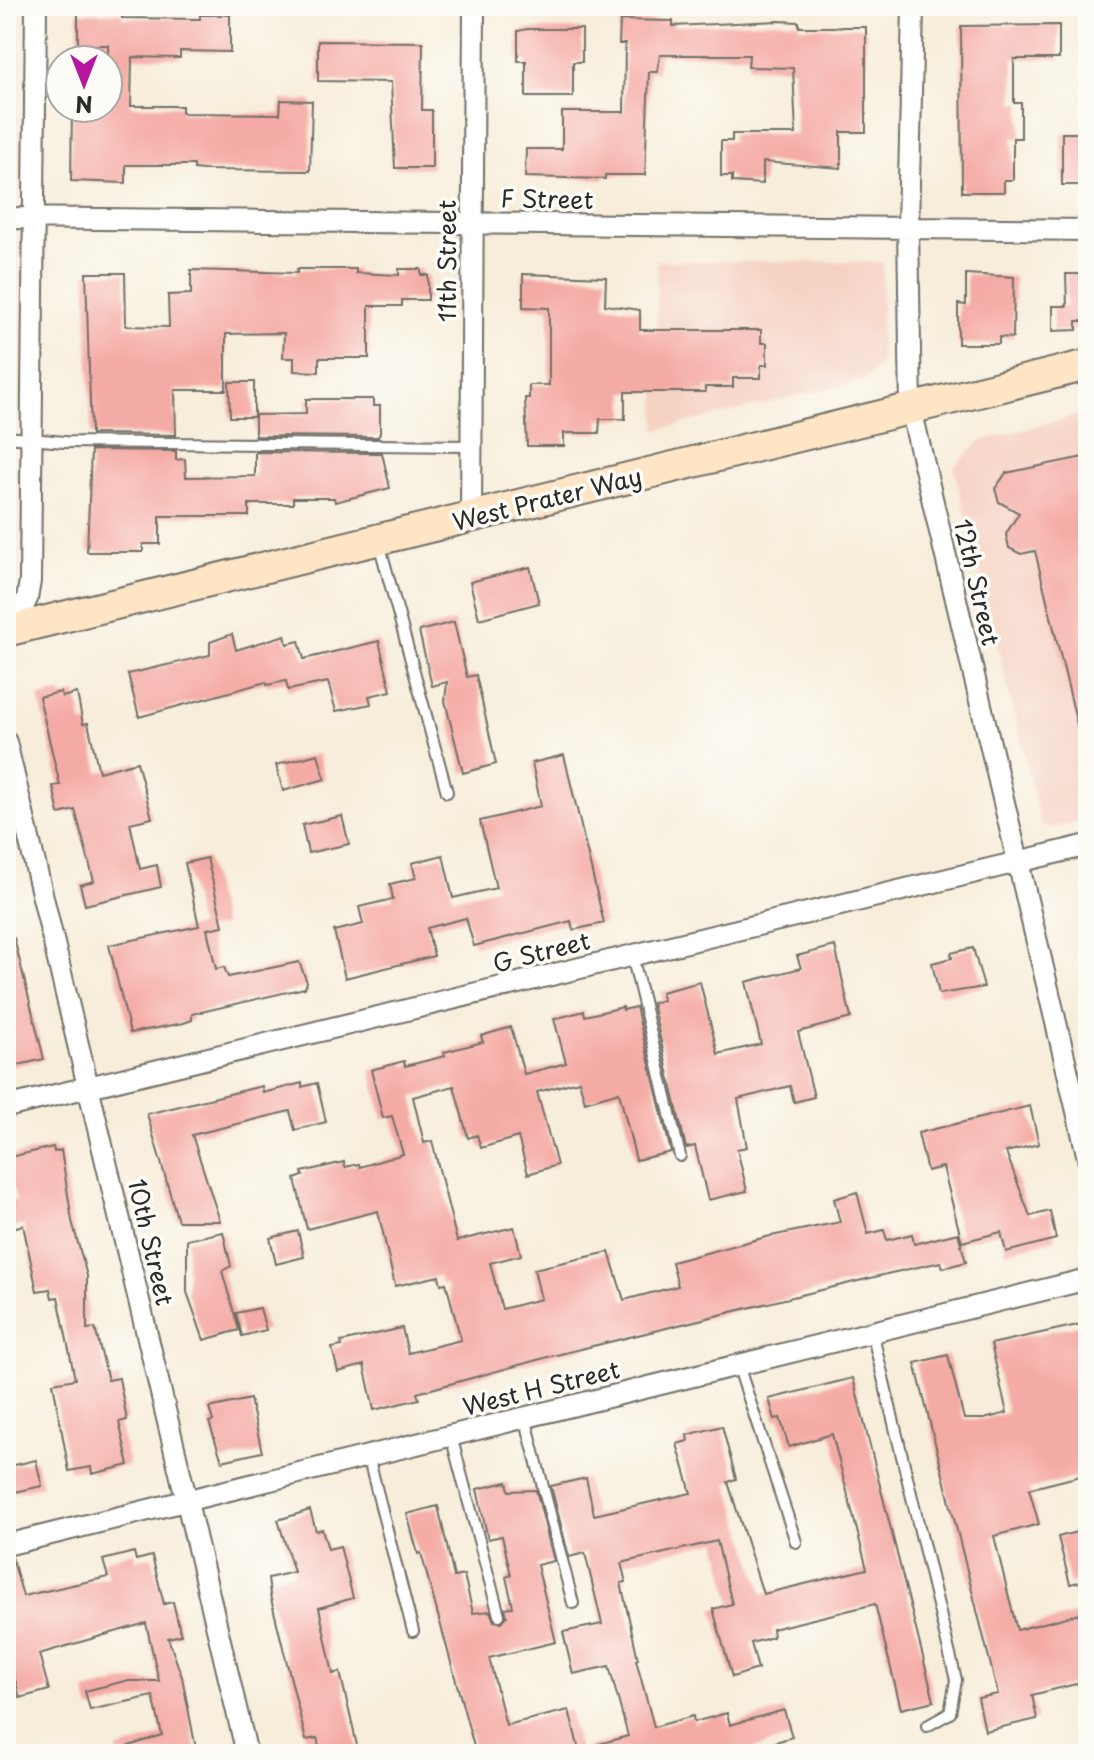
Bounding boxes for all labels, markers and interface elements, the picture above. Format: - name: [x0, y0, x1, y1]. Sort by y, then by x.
- north arrow: [44, 44, 124, 124]
- text: N: [75, 89, 93, 122]
- street label: F Street: [500, 179, 594, 217]
- street label: 11th Street: [428, 200, 464, 322]
- street label: West Prater Way: [449, 457, 645, 539]
- street label: 12th Street: [946, 515, 1010, 649]
- street label: G Street: [489, 922, 594, 980]
- street label: 10th Street: [120, 1175, 184, 1309]
- street label: West H Street: [459, 1350, 623, 1424]

